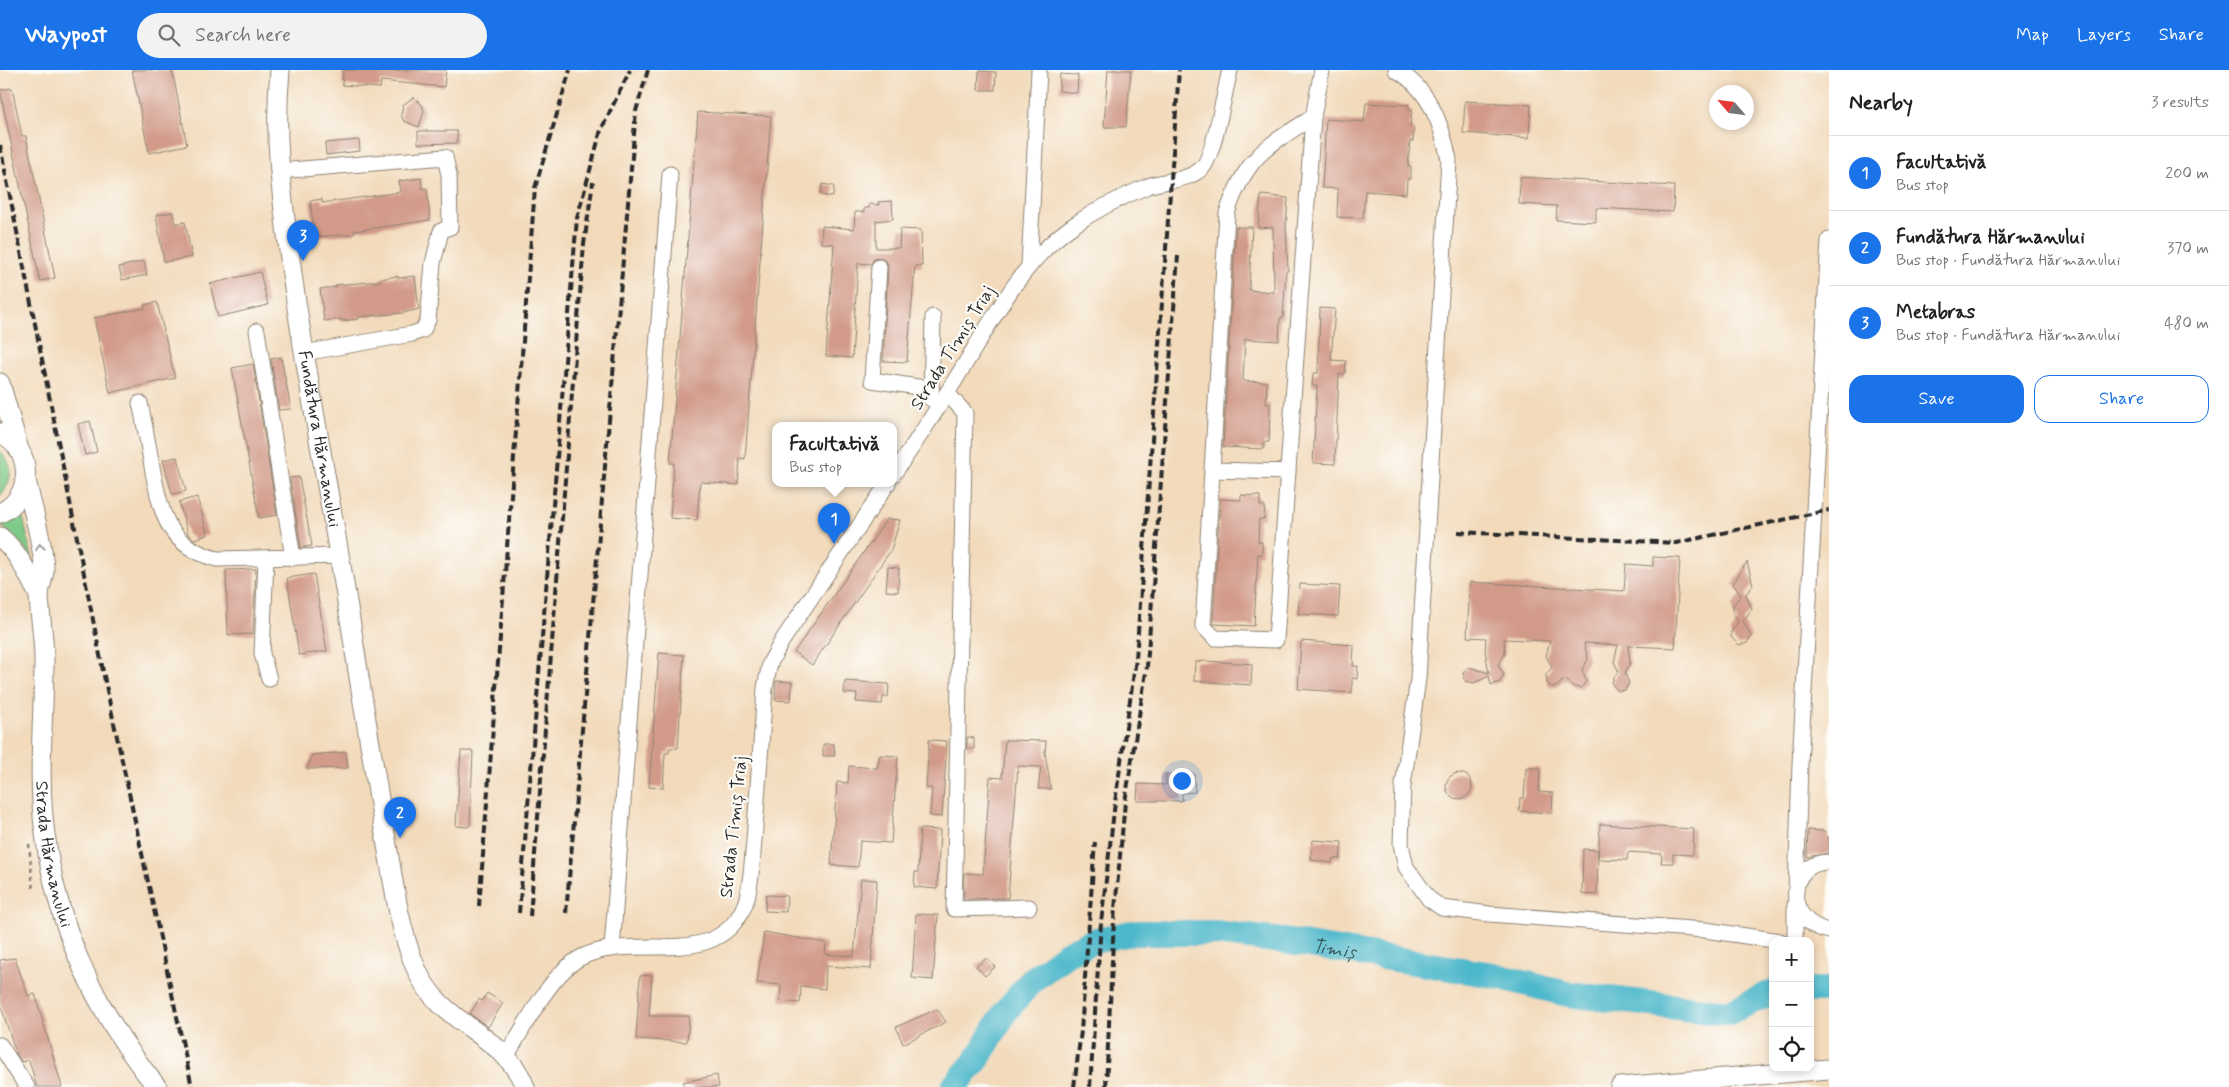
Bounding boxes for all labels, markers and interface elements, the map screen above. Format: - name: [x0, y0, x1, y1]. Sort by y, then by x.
- search box: [137, 13, 487, 58]
- text: Waypost: [25, 20, 107, 51]
- icon: search: [155, 21, 183, 49]
- text: Search here: [195, 23, 291, 48]
- text: Map: [2016, 23, 2049, 47]
- text: Layers: [2077, 23, 2131, 47]
- text: Share: [2159, 23, 2204, 47]
- north arrow: [1709, 85, 1754, 130]
- text: Nearby: [1849, 89, 1913, 117]
- text: 3 results: [2151, 92, 2209, 113]
- text: Facultativă: [1896, 150, 1987, 175]
- text: 1: [1861, 163, 1869, 184]
- text: 200 m: [2165, 163, 2209, 184]
- text: Bus stop: [1896, 175, 1949, 196]
- pin: 3: [287, 220, 319, 261]
- text: Fundătura Hărmanului: [1896, 225, 2085, 250]
- text: 2: [1861, 238, 1869, 259]
- text: 370 m: [2167, 238, 2209, 259]
- text: Bus stop · Fundătura Hărmanului: [1896, 250, 2120, 271]
- street label: Strada Timiș Triaj: [905, 281, 1001, 415]
- text: Metabras: [1896, 300, 1975, 325]
- text: 3: [1861, 313, 1869, 334]
- text: 480 m: [2164, 313, 2209, 334]
- text: Bus stop · Fundătura Hărmanului: [1896, 325, 2120, 346]
- street label: Fundătura Hărmanului: [292, 349, 346, 529]
- button: Save: [1849, 375, 2024, 423]
- button: Share: [2034, 375, 2209, 423]
- popup: [772, 422, 897, 487]
- text: Facultativă: [789, 432, 880, 457]
- text: Bus stop: [789, 457, 842, 478]
- pin: 1: [818, 503, 850, 544]
- one-way arrow: [35, 542, 45, 551]
- street label: Strada Timiș Triaj: [715, 755, 753, 899]
- your location: [1169, 768, 1195, 794]
- street label: Strada Hărmanului: [29, 781, 78, 931]
- pin: 2: [384, 797, 416, 838]
- water label: Timiș: [1310, 933, 1359, 965]
- map controls: [1769, 937, 1814, 1072]
- button: +: [1769, 937, 1814, 982]
- button: −: [1769, 982, 1814, 1027]
- button: locate: [1769, 1027, 1814, 1072]

